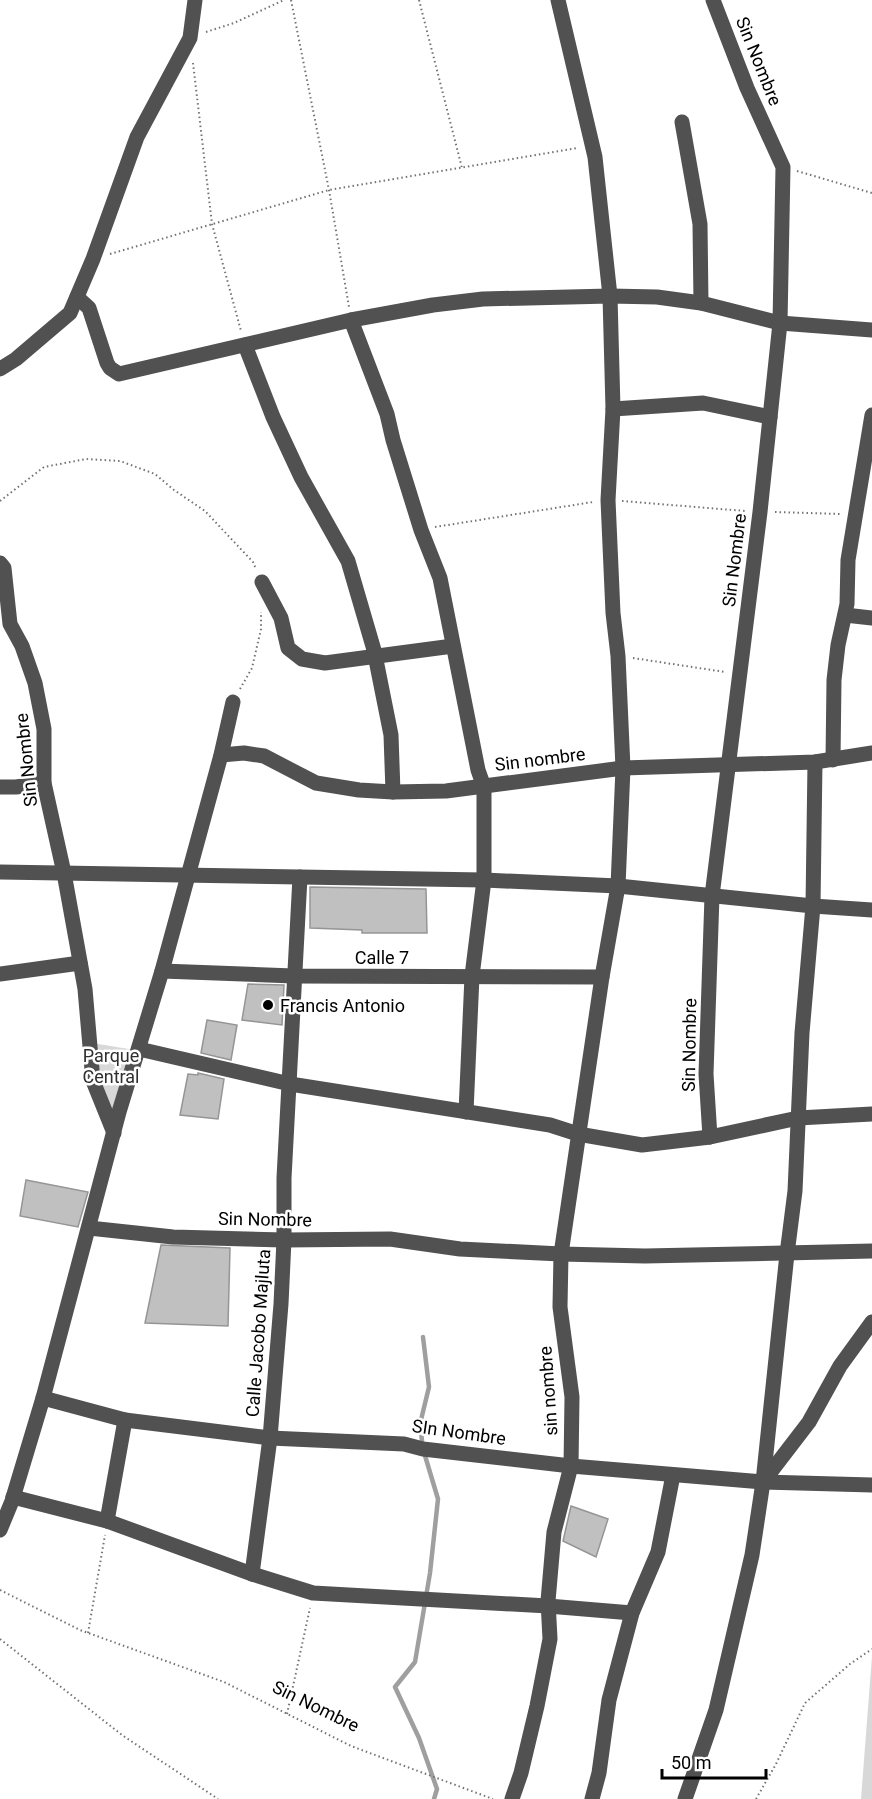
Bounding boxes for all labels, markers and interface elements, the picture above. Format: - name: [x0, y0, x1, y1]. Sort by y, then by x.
- street label: Sin Nombre: [732, 14, 786, 108]
- street label: Sin Nombre: [718, 512, 750, 608]
- street label: Sin Nombre: [11, 712, 41, 808]
- street label: Sin nombre: [494, 743, 586, 775]
- street label: Calle 7: [355, 947, 409, 968]
- place label: Francis Antonio: [280, 995, 405, 1016]
- marker: Francis Antonio: [261, 998, 275, 1012]
- street label: Sin Nombre: [678, 998, 700, 1092]
- park label: Parque Central: [82, 1045, 140, 1087]
- street label: Sin Nombre: [218, 1208, 312, 1230]
- street label: Calle Jacobo Majluta: [242, 1248, 274, 1418]
- street label: sin nombre: [534, 1346, 562, 1436]
- street label: SIn Nombre: [411, 1415, 507, 1449]
- street label: Sin Nombre: [269, 1676, 363, 1736]
- scale bar: [662, 1742, 766, 1780]
- text: 50 m: [671, 1752, 711, 1773]

